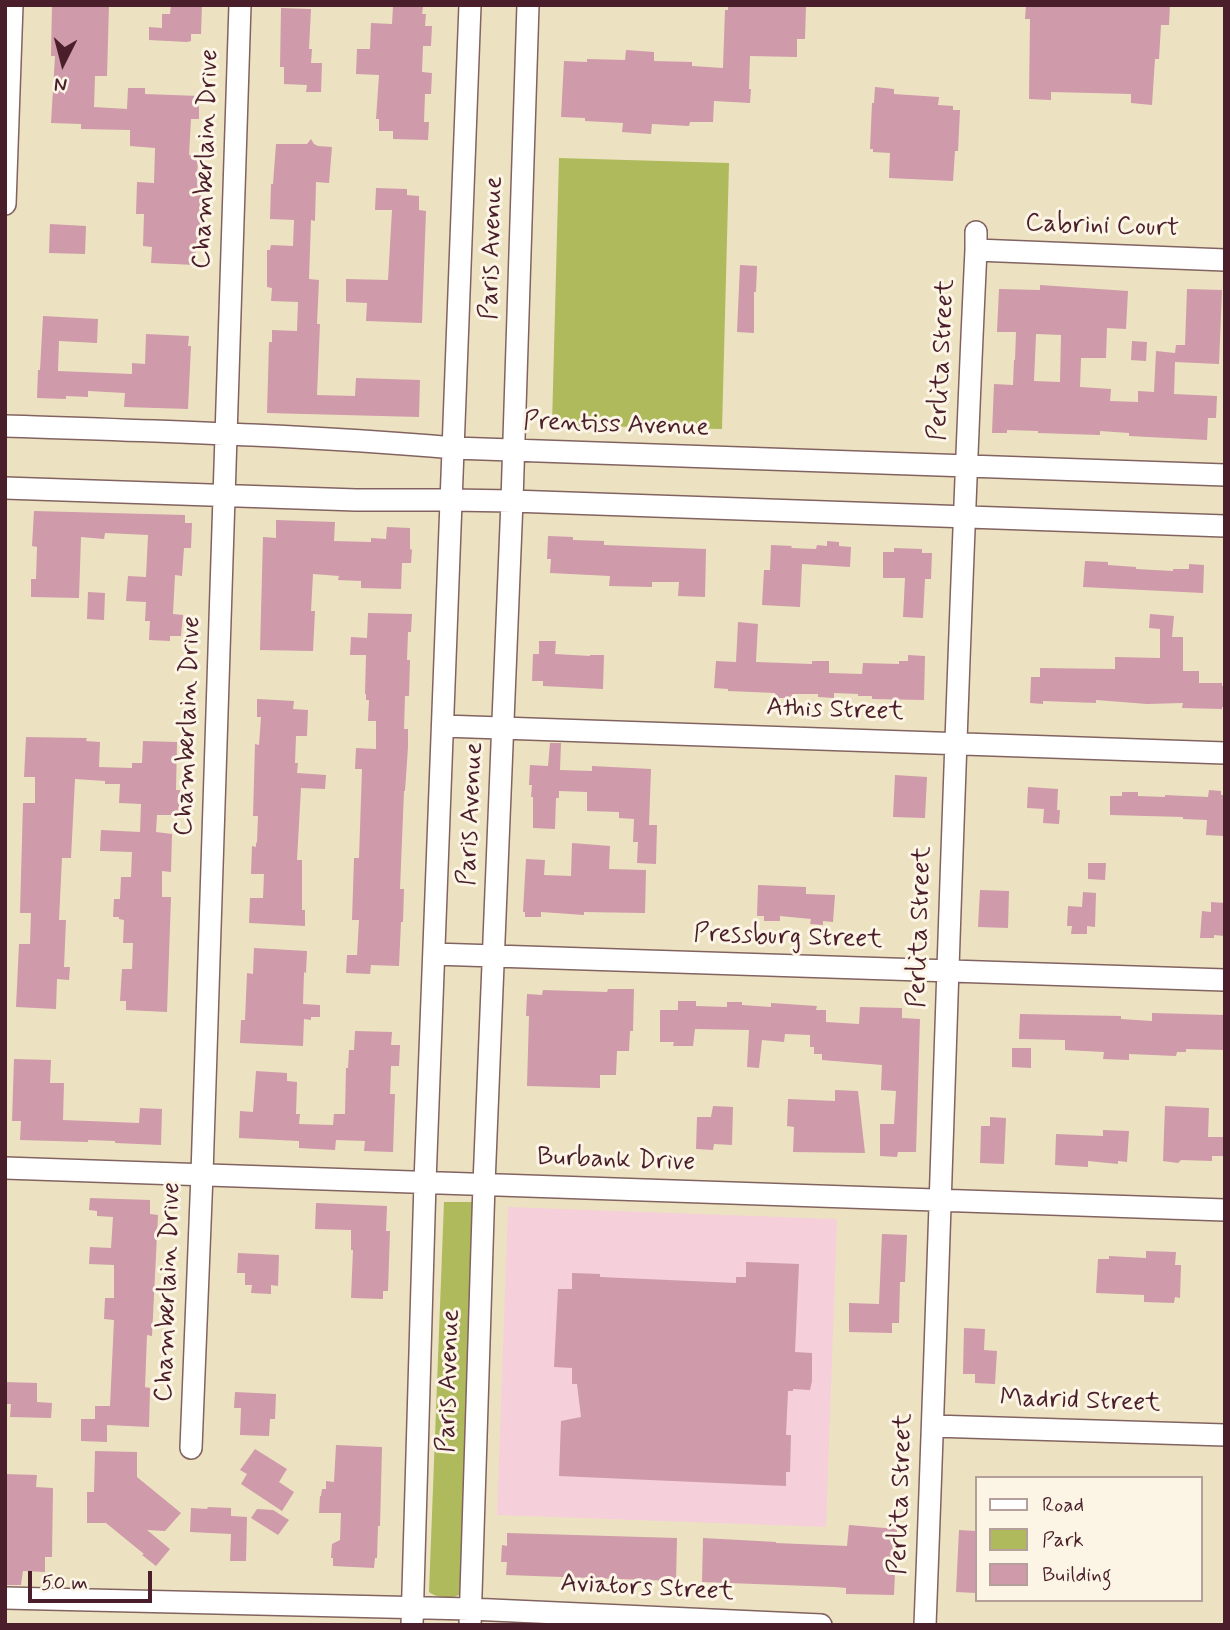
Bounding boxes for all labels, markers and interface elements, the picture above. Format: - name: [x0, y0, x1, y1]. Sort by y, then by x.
- north arrow: [28, 28, 98, 98]
- street label: Chamberlain Drive: [188, 49, 226, 269]
- text: N: [53, 71, 68, 97]
- street label: Paris Avenue: [475, 176, 511, 320]
- street label: Cabrini Court: [1025, 209, 1179, 245]
- street label: Perlita Street: [923, 278, 963, 442]
- street label: Prentiss Avenue: [523, 407, 709, 445]
- street label: Chamberlain Drive: [170, 616, 208, 836]
- street label: Athis Street: [766, 693, 904, 729]
- street label: Paris Avenue: [453, 741, 491, 887]
- street label: Perlita Street: [903, 846, 939, 1008]
- street label: Pressburg Street: [693, 919, 883, 957]
- street label: Burbank Drive: [536, 1143, 696, 1179]
- street label: Chamberlain Drive: [150, 1182, 188, 1402]
- street label: Paris Avenue: [432, 1309, 468, 1453]
- street label: Madrid Street: [999, 1384, 1161, 1420]
- street label: Perlita Street: [884, 1413, 920, 1575]
- legend: [974, 1476, 1202, 1602]
- text: Road: [1042, 1491, 1084, 1519]
- text: Park: [1042, 1526, 1084, 1554]
- scale bar: [32, 1556, 156, 1600]
- text: Building: [1042, 1561, 1112, 1589]
- text: 50 m: [41, 1569, 88, 1597]
- street label: Aviators Street: [559, 1569, 735, 1609]

